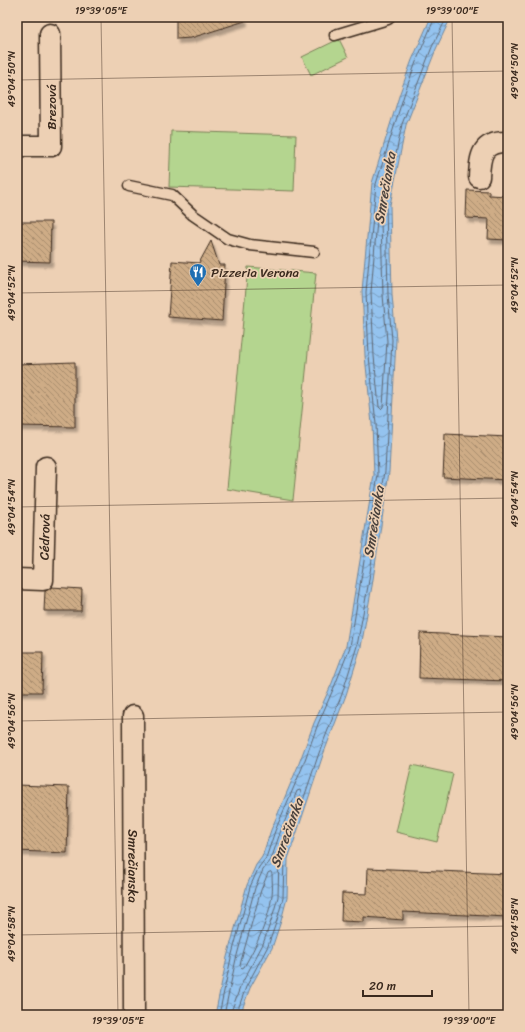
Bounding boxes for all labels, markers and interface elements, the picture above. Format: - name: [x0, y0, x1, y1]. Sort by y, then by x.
- text: 19°39'05"E: [75, 2, 129, 20]
- text: 19°39'00"E: [426, 2, 480, 20]
- text: 49°04'50"N: [506, 43, 524, 99]
- text: 49°04'50"N: [3, 51, 21, 107]
- street label: Brezová: [40, 84, 63, 130]
- water label: Smrečianka: [366, 149, 404, 226]
- text: 49°04'52"N: [506, 257, 524, 313]
- place label: Pizzeria Verona: [211, 261, 299, 284]
- restaurant icon: Pizzeria Verona: [188, 262, 208, 287]
- text: 49°04'52"N: [3, 265, 21, 321]
- text: 49°04'54"N: [506, 471, 524, 527]
- text: 49°04'54"N: [3, 479, 21, 535]
- water label: Smrečianka: [356, 483, 392, 560]
- street label: Cédrová: [32, 513, 56, 560]
- text: 49°04'56"N: [506, 684, 524, 740]
- text: 49°04'56"N: [3, 693, 21, 749]
- water label: Smrečianka: [263, 794, 311, 871]
- street label: Smrečianska: [122, 829, 145, 903]
- text: 49°04'58"N: [506, 898, 524, 954]
- text: 49°04'58"N: [3, 906, 21, 962]
- scale bar: [363, 972, 432, 998]
- text: 20 m: [369, 975, 396, 997]
- text: 19°39'05"E: [92, 1012, 146, 1030]
- text: 19°39'00"E: [443, 1012, 497, 1030]

